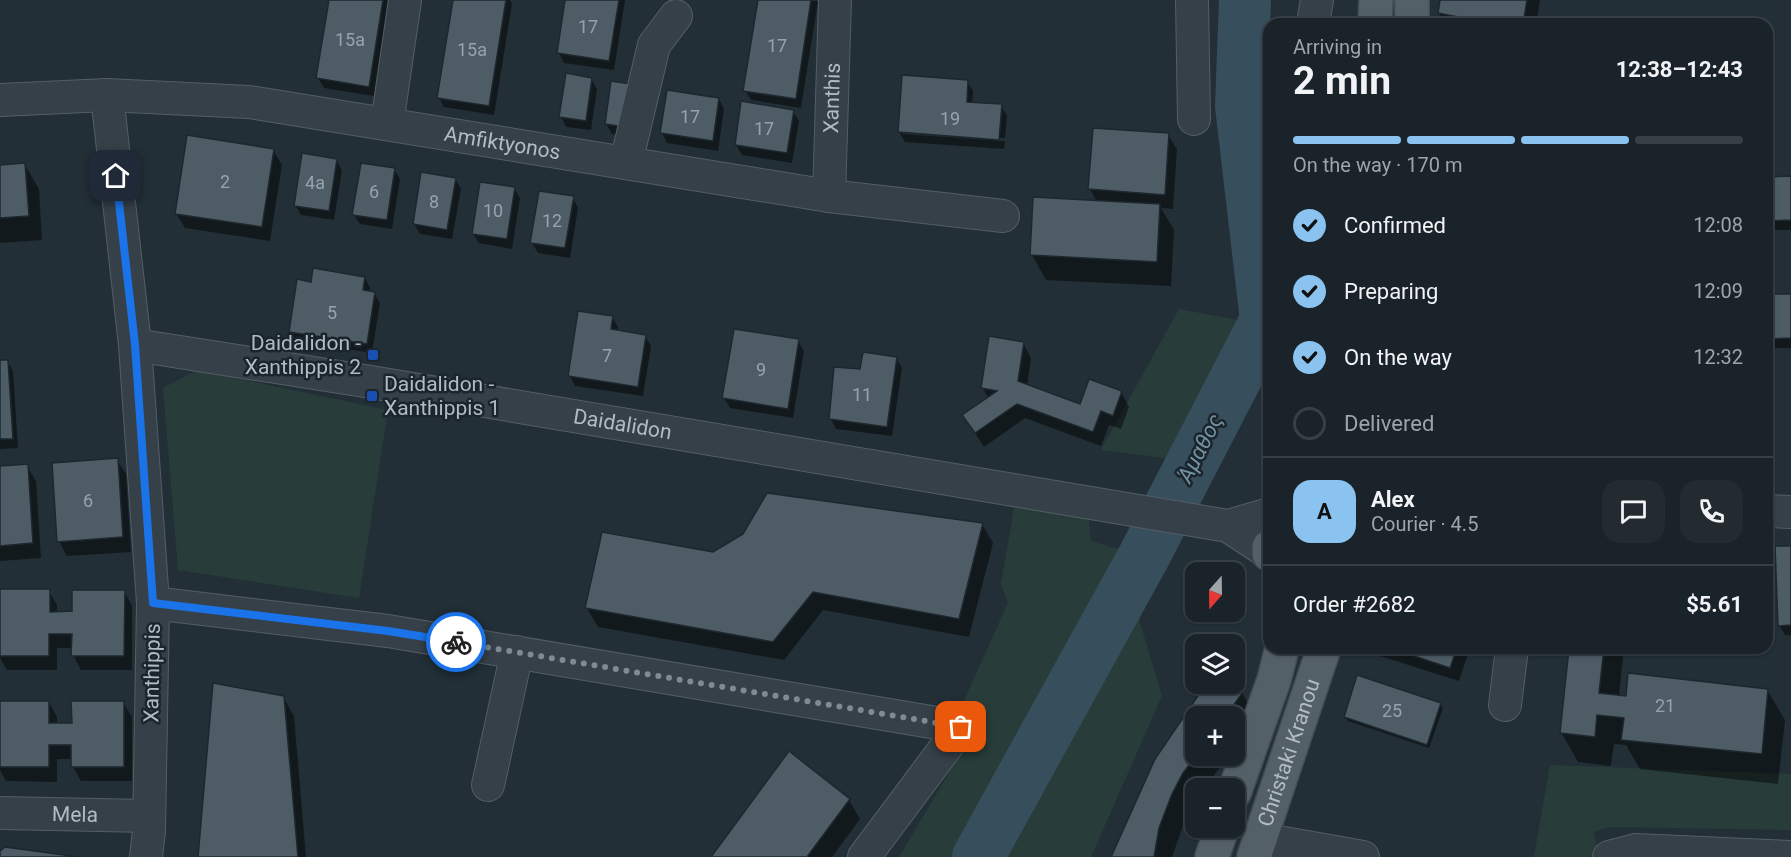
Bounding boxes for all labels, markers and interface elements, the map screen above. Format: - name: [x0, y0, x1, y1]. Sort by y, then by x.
- house number: 17: [578, 16, 598, 37]
- house number: 15a: [335, 29, 365, 50]
- house number: 17: [767, 35, 787, 56]
- text: Arriving in: [1293, 35, 1382, 59]
- house number: 15a: [457, 39, 487, 60]
- text: 12:38–12:43: [1616, 57, 1743, 82]
- text: 2 min: [1293, 58, 1391, 104]
- street label: Xanthis: [819, 62, 845, 134]
- house number: 17: [680, 106, 700, 127]
- house number: 19: [940, 108, 960, 129]
- house number: 17: [754, 118, 774, 139]
- street label: Amfiktyonos: [442, 122, 562, 164]
- pin: [90, 150, 141, 201]
- text: On the way · 170 m: [1293, 153, 1462, 177]
- icon: home: [99, 159, 132, 192]
- house number: 2: [220, 171, 230, 192]
- house number: 4a: [305, 172, 325, 193]
- house number: 6: [369, 181, 379, 202]
- house number: 8: [429, 191, 439, 212]
- house number: 10: [483, 200, 503, 221]
- icon: check: [1293, 209, 1326, 242]
- house number: 12: [542, 210, 562, 231]
- text: Confirmed: [1344, 213, 1446, 238]
- text: 12:08: [1693, 213, 1743, 237]
- icon: check: [1293, 275, 1326, 308]
- text: Preparing: [1344, 279, 1438, 304]
- text: 12:09: [1693, 279, 1743, 303]
- house number: 5: [327, 302, 337, 323]
- place label: Daidalidon - Xanthippis 2: [245, 331, 361, 379]
- icon: check: [1293, 341, 1326, 374]
- house number: 7: [602, 345, 612, 366]
- text: On the way: [1344, 345, 1452, 370]
- text: 12:32: [1693, 345, 1743, 369]
- marker: Daidalidon - Xanthippis 2: [366, 348, 380, 362]
- house number: 9: [756, 359, 766, 380]
- place label: Daidalidon - Xanthippis 1: [384, 372, 500, 420]
- house number: 11: [852, 384, 872, 405]
- marker: Daidalidon - Xanthippis 1: [365, 389, 379, 403]
- street label: Daidalidon: [572, 404, 674, 444]
- water label: Άμαθος: [1172, 409, 1228, 487]
- text: Delivered: [1344, 411, 1434, 436]
- button: chat: [1602, 480, 1665, 543]
- button: phone: [1680, 480, 1743, 543]
- text: Alex: [1371, 487, 1415, 512]
- house number: 6: [83, 490, 93, 511]
- text: A: [1317, 499, 1332, 524]
- text: Courier · 4.5: [1371, 512, 1478, 536]
- north arrow: [1185, 562, 1245, 622]
- map controls: [1185, 562, 1245, 838]
- text: Order #2682: [1293, 592, 1415, 617]
- text: $5.61: [1686, 592, 1743, 617]
- courier: [426, 612, 486, 672]
- street label: Xanthippis: [139, 623, 165, 723]
- icon: bike: [440, 626, 473, 659]
- button: layers: [1185, 634, 1245, 694]
- street label: Christaki Kranou: [1253, 676, 1325, 830]
- house number: 21: [1655, 695, 1675, 716]
- house number: 25: [1382, 700, 1402, 721]
- pin: [935, 701, 986, 752]
- button: +: [1185, 706, 1245, 766]
- icon: bag: [944, 710, 977, 743]
- button: −: [1185, 778, 1245, 838]
- street label: Mela: [52, 802, 98, 827]

